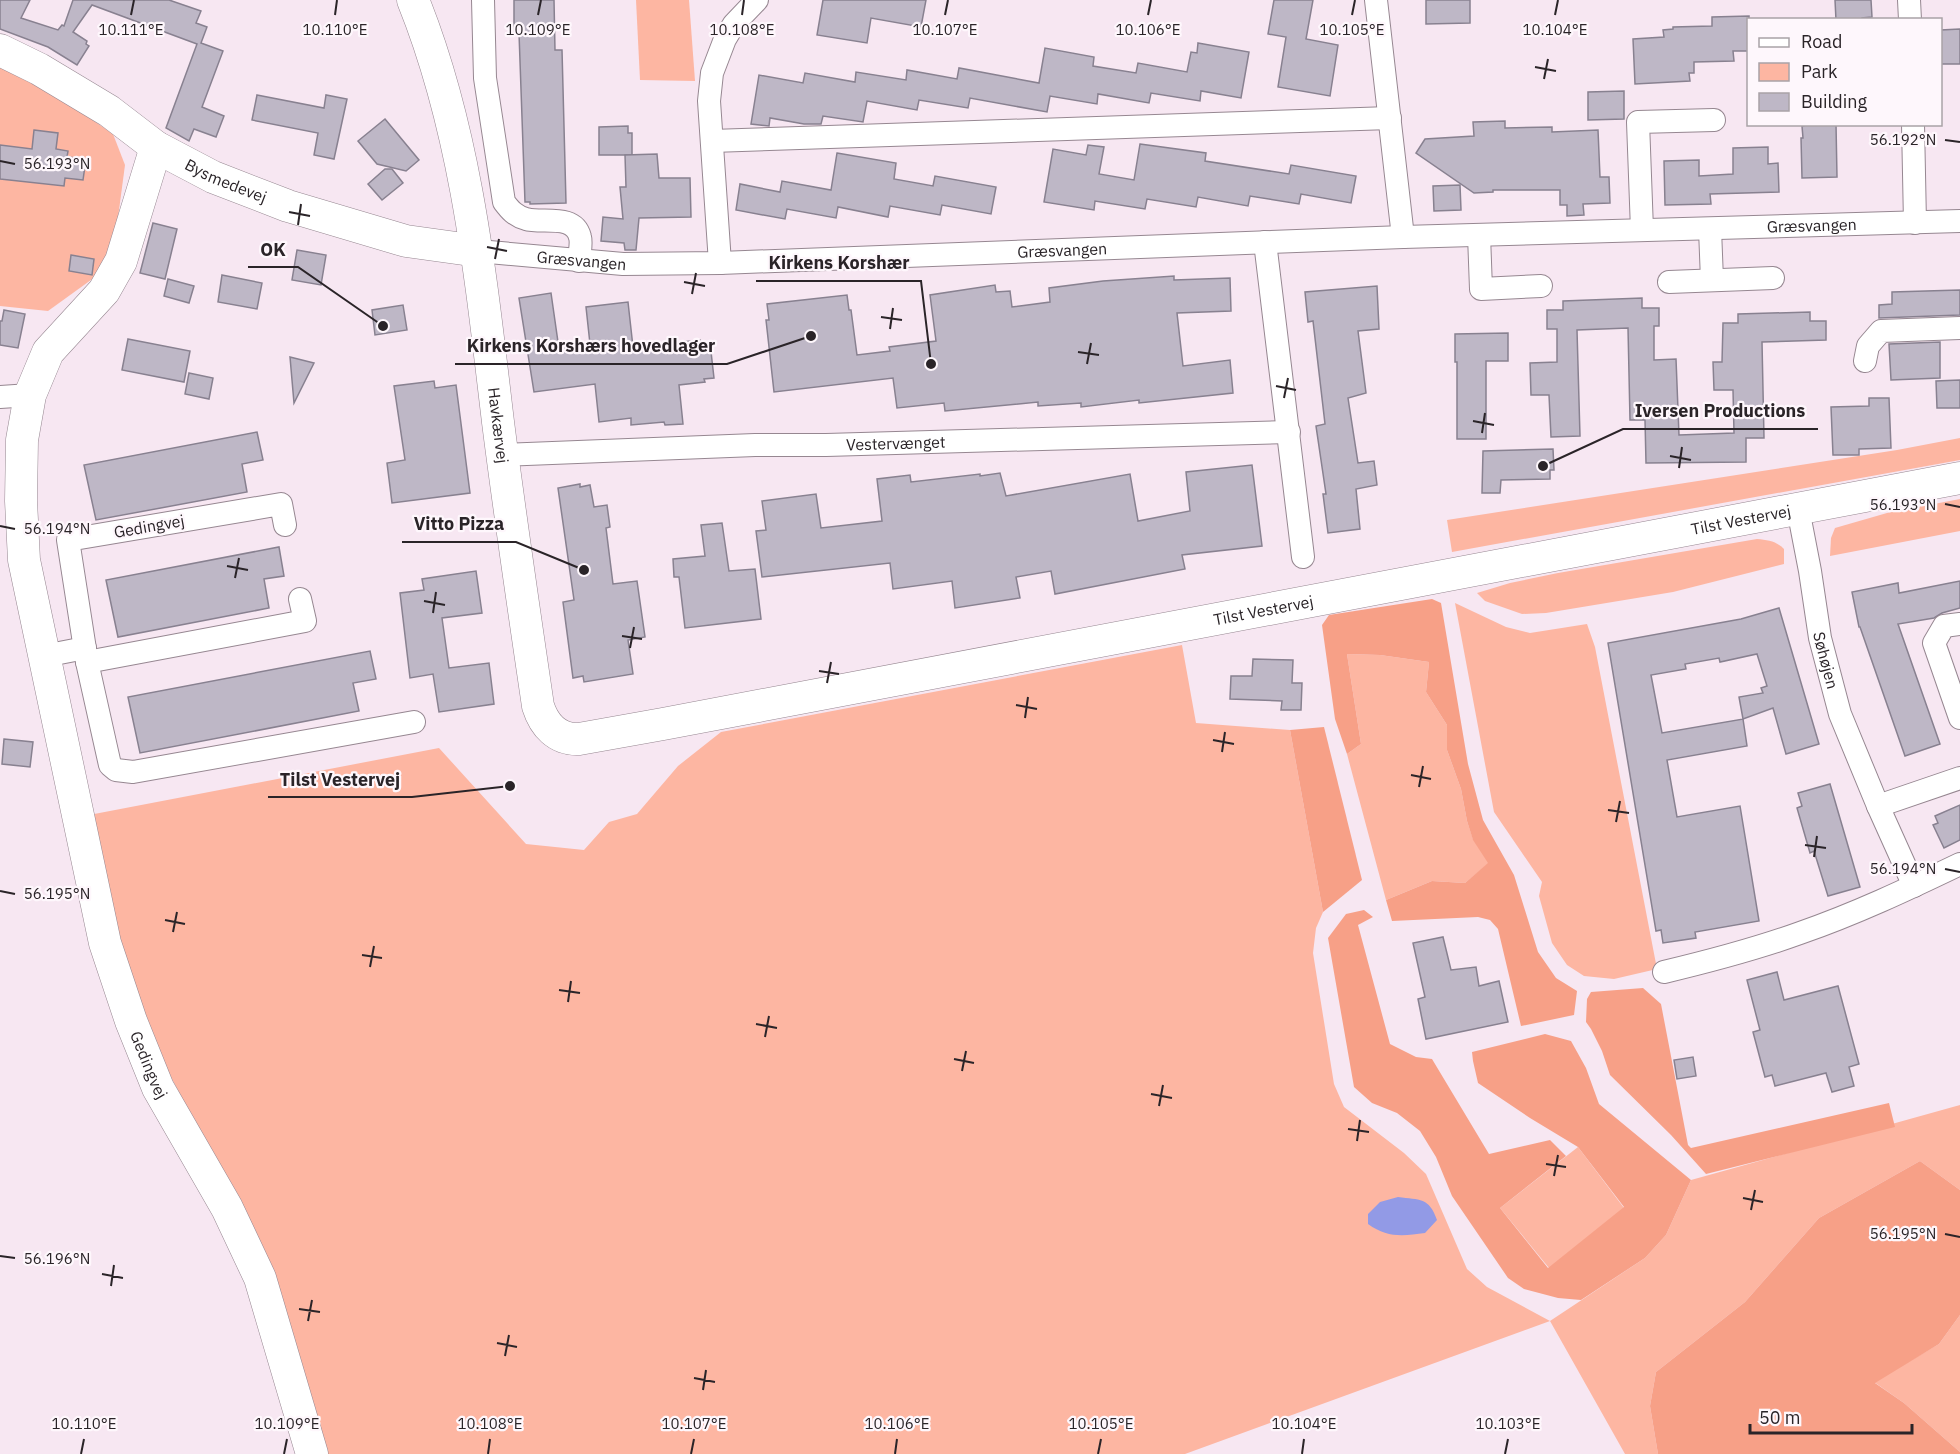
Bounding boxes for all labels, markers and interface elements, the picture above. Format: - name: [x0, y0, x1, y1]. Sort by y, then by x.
- legend: [1747, 18, 1942, 126]
- text: 10.111°E: [99, 20, 163, 39]
- text: 10.110°E: [303, 20, 367, 39]
- text: 10.109°E: [506, 20, 570, 39]
- text: 10.108°E: [710, 20, 774, 39]
- text: 10.107°E: [913, 20, 977, 39]
- text: 10.106°E: [1116, 20, 1180, 39]
- text: 10.105°E: [1320, 20, 1384, 39]
- text: 10.104°E: [1523, 20, 1587, 39]
- text: Road: [1801, 30, 1842, 53]
- text: Park: [1801, 60, 1838, 83]
- text: Building: [1801, 90, 1868, 113]
- text: 56.192°N: [1870, 130, 1936, 149]
- text: 56.193°N: [24, 154, 90, 173]
- street label: Bysmedevej: [182, 154, 270, 207]
- street label: Græsvangen: [1766, 214, 1857, 237]
- callout: OK: [248, 231, 298, 267]
- text: OK: [260, 238, 286, 261]
- street label: Græsvangen: [1017, 238, 1108, 262]
- callout: Kirkens Korshær: [756, 245, 921, 281]
- street label: Græsvangen: [536, 246, 627, 274]
- text: Kirkens Korshær: [768, 251, 910, 274]
- callout: Kirkens Korshærs hovedlager: [455, 328, 727, 364]
- text: Kirkens Korshærs hovedlager: [467, 334, 715, 357]
- street label: Havkærvej: [484, 386, 513, 464]
- callout: Iversen Productions: [1623, 393, 1818, 429]
- text: Iversen Productions: [1635, 399, 1805, 422]
- street label: Vestervænget: [846, 432, 946, 454]
- text: 56.193°N: [1870, 495, 1936, 514]
- street label: Tilst Vestervej: [1689, 500, 1792, 539]
- callout: Vitto Pizza: [402, 506, 516, 542]
- street label: Gedingvej: [112, 510, 186, 542]
- text: Vitto Pizza: [414, 512, 504, 535]
- text: 56.194°N: [24, 519, 90, 538]
- street label: Tilst Vestervej: [1212, 591, 1315, 629]
- street label: Søhøjen: [1809, 630, 1843, 691]
- callout: Tilst Vestervej: [268, 761, 412, 797]
- text: Tilst Vestervej: [280, 768, 400, 791]
- text: 56.194°N: [1870, 859, 1936, 878]
- text: 56.195°N: [24, 884, 90, 903]
- street label: Gedingvej: [126, 1028, 172, 1102]
- text: 56.195°N: [1870, 1224, 1936, 1243]
- text: 56.196°N: [24, 1249, 90, 1268]
- scale bar: [1750, 1397, 1912, 1435]
- text: 50 m: [1759, 1406, 1801, 1429]
- text: 10.110°E: [52, 1414, 116, 1433]
- text: 10.109°E: [255, 1414, 319, 1433]
- text: 10.108°E: [458, 1414, 522, 1433]
- text: 10.107°E: [662, 1414, 726, 1433]
- text: 10.106°E: [865, 1414, 929, 1433]
- text: 10.105°E: [1069, 1414, 1133, 1433]
- text: 10.104°E: [1272, 1414, 1336, 1433]
- text: 10.103°E: [1476, 1414, 1540, 1433]

